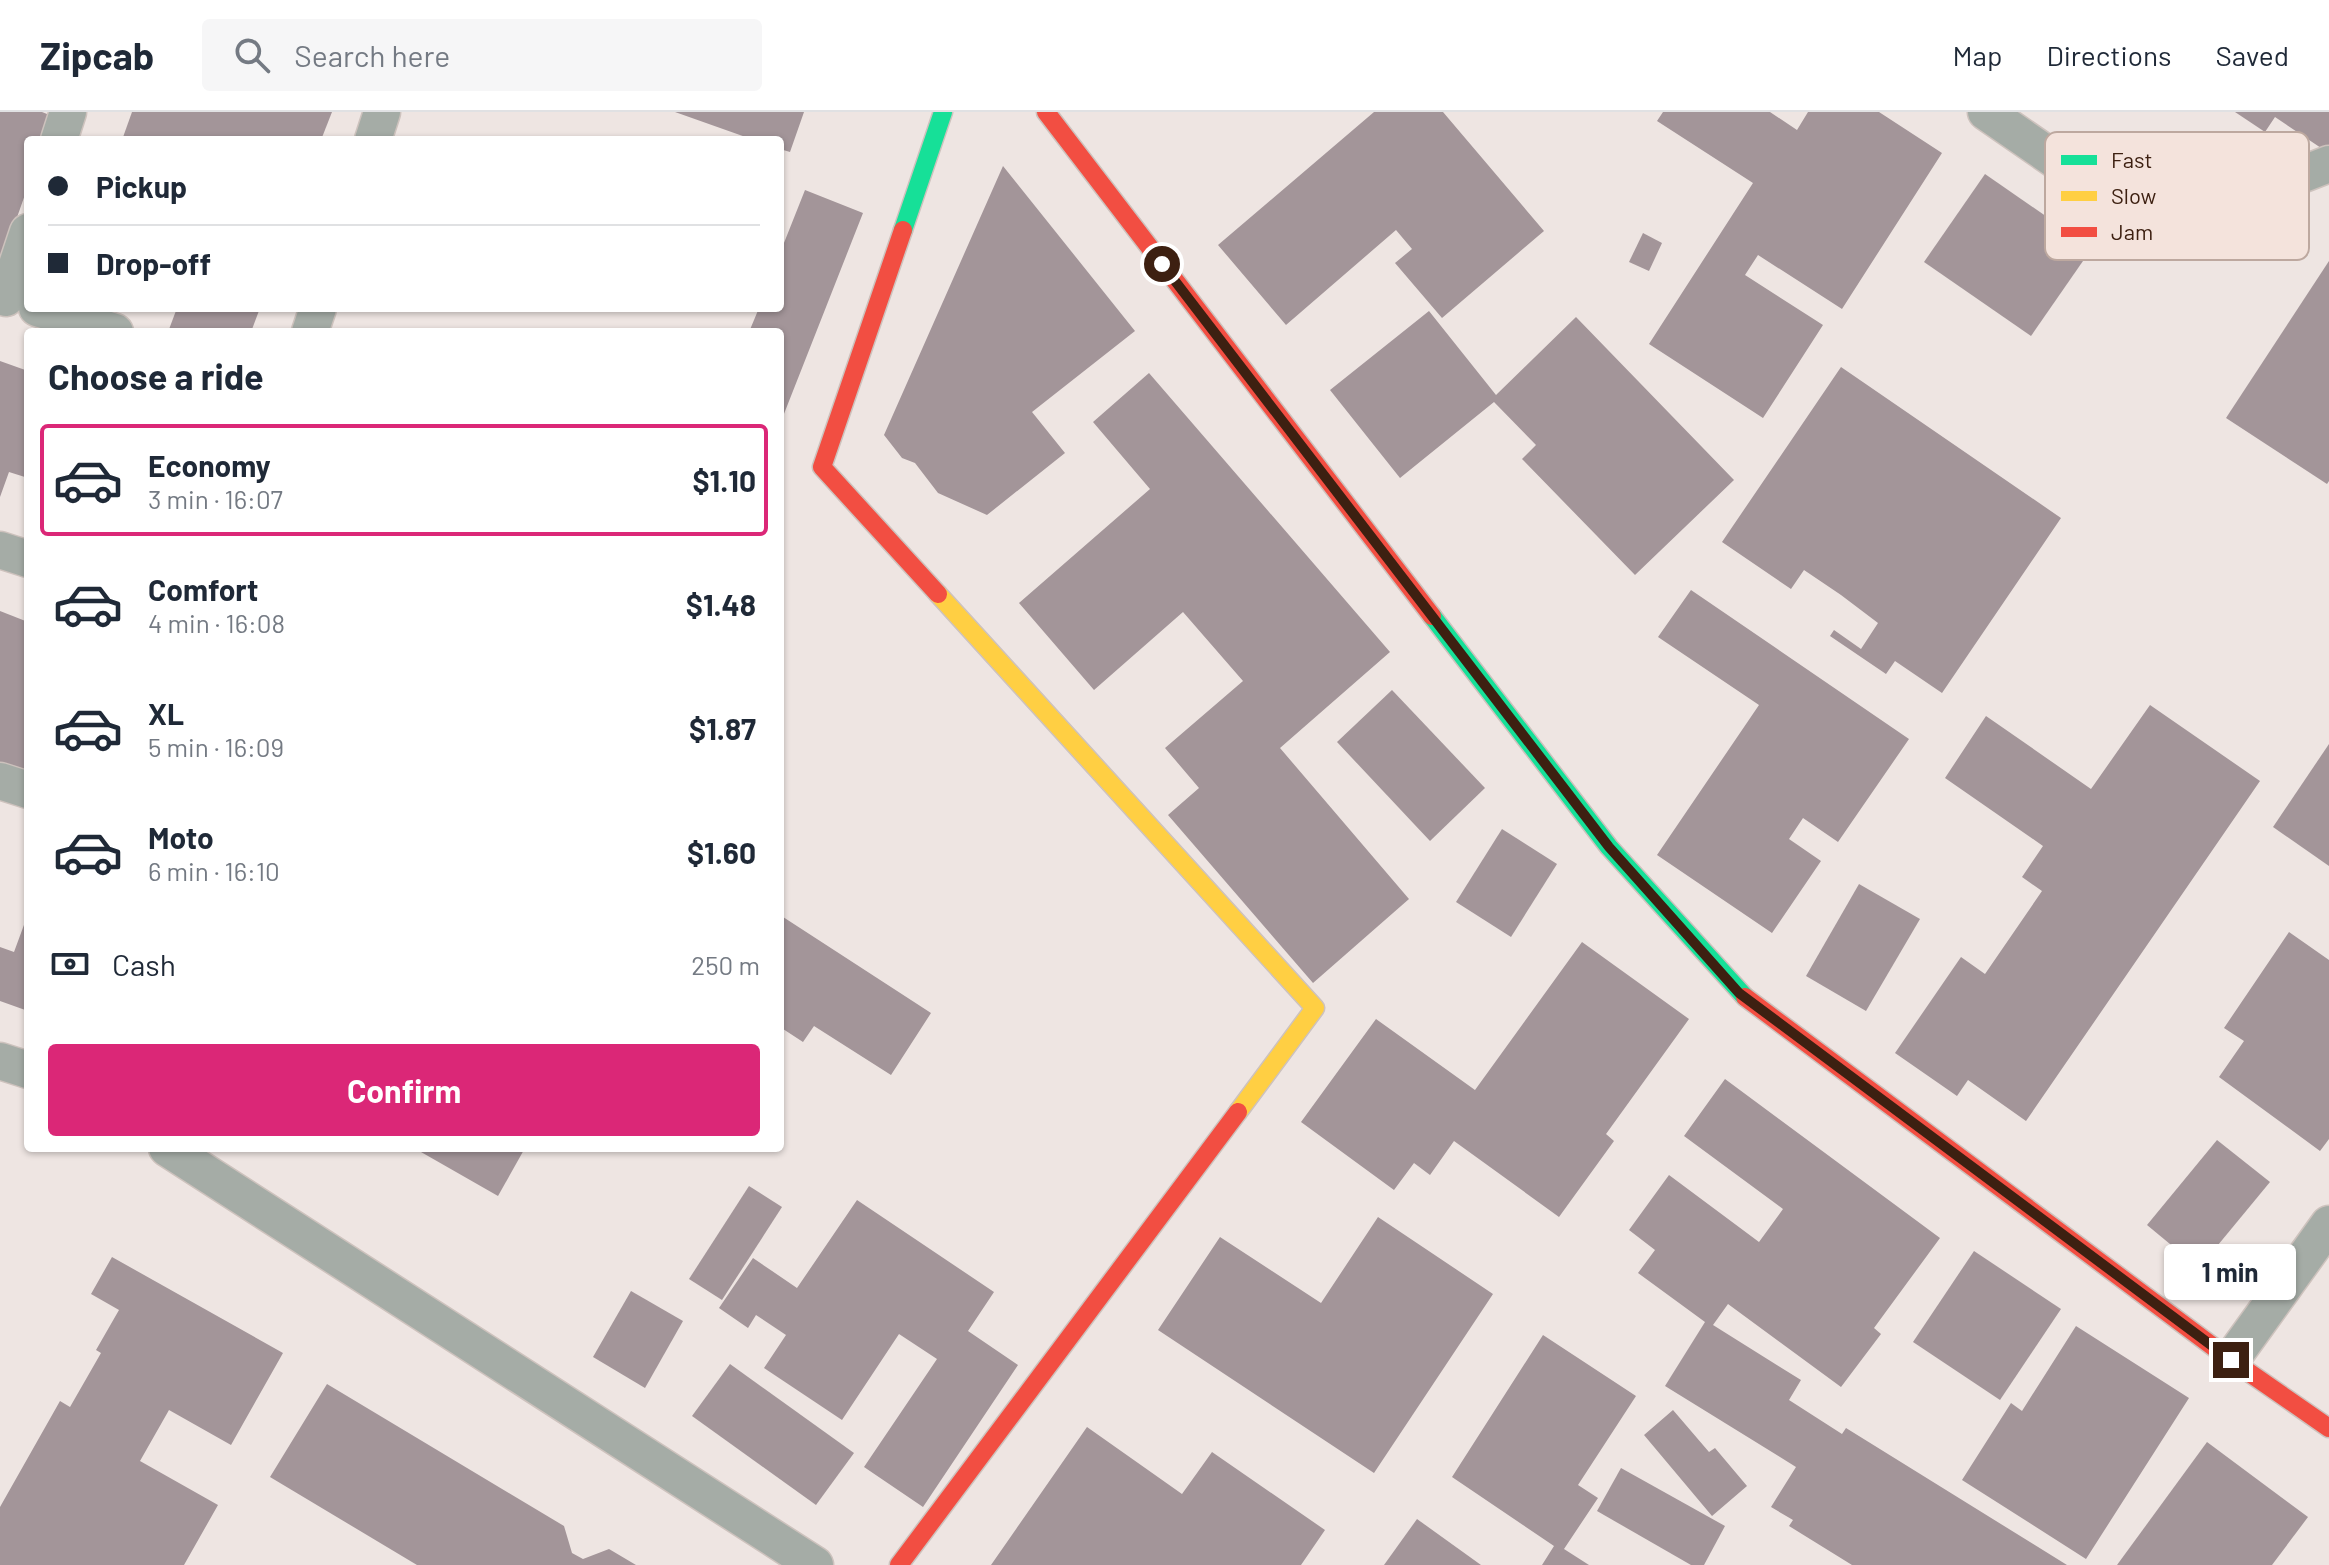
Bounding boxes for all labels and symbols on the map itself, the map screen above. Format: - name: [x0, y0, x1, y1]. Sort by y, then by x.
- legend: [2045, 132, 2309, 260]
- text: Fast: [2111, 146, 2153, 172]
- text: Slow: [2111, 182, 2156, 208]
- text: Jam: [2111, 218, 2153, 244]
- route start: [1144, 246, 1180, 282]
- callout: 1 min: [2165, 1244, 2297, 1300]
- route end: [2213, 1342, 2249, 1378]

